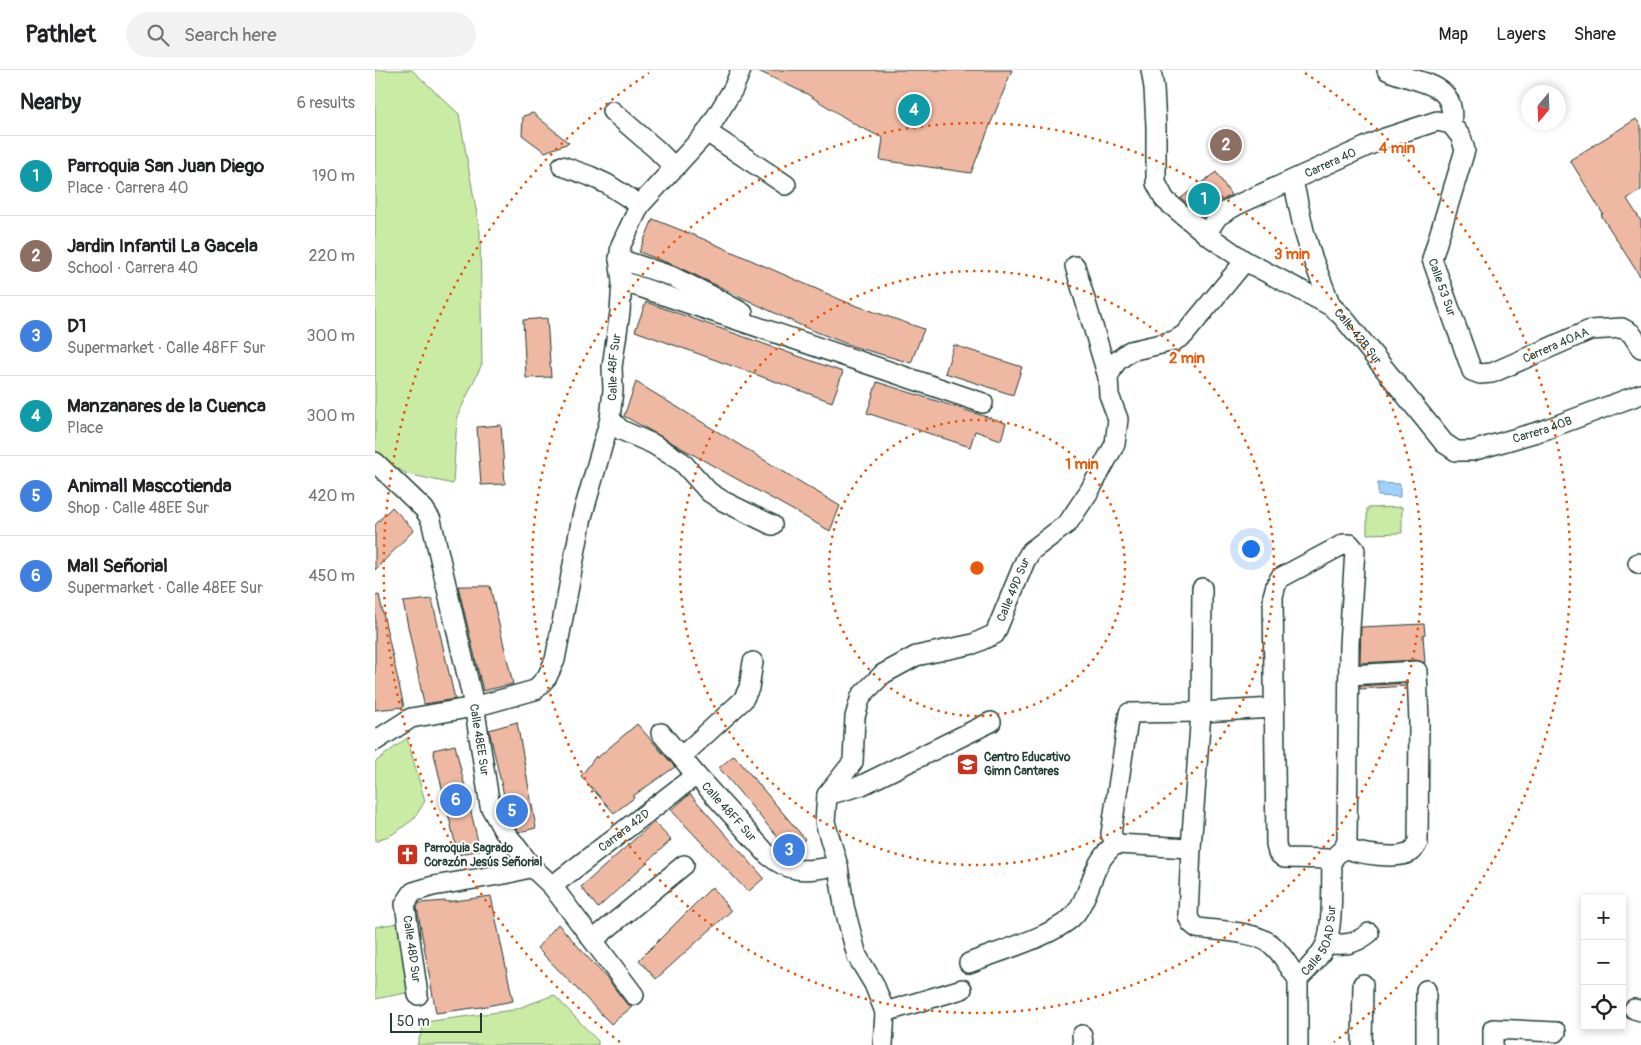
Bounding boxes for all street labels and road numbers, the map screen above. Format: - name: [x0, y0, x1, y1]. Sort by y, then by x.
- street label: Carrera 40: [1302, 145, 1359, 181]
- street label: Calle 53 Sur: [1424, 256, 1459, 319]
- street label: Calle 42B Sur: [1331, 305, 1385, 368]
- street label: Carrera 40AA: [1521, 324, 1591, 367]
- street label: Calle 48F Sur: [605, 332, 625, 402]
- street label: Carrera 40B: [1511, 413, 1575, 447]
- street label: Calle 49D Sur: [994, 554, 1034, 624]
- street label: Calle 48EE Sur: [466, 703, 492, 778]
- street label: Calle 48FF Sur: [698, 779, 760, 845]
- street label: Carrera 42D: [596, 806, 653, 855]
- street label: Calle 50AD Sur: [1298, 904, 1339, 979]
- street label: Calle 48D Sur: [399, 915, 424, 984]

